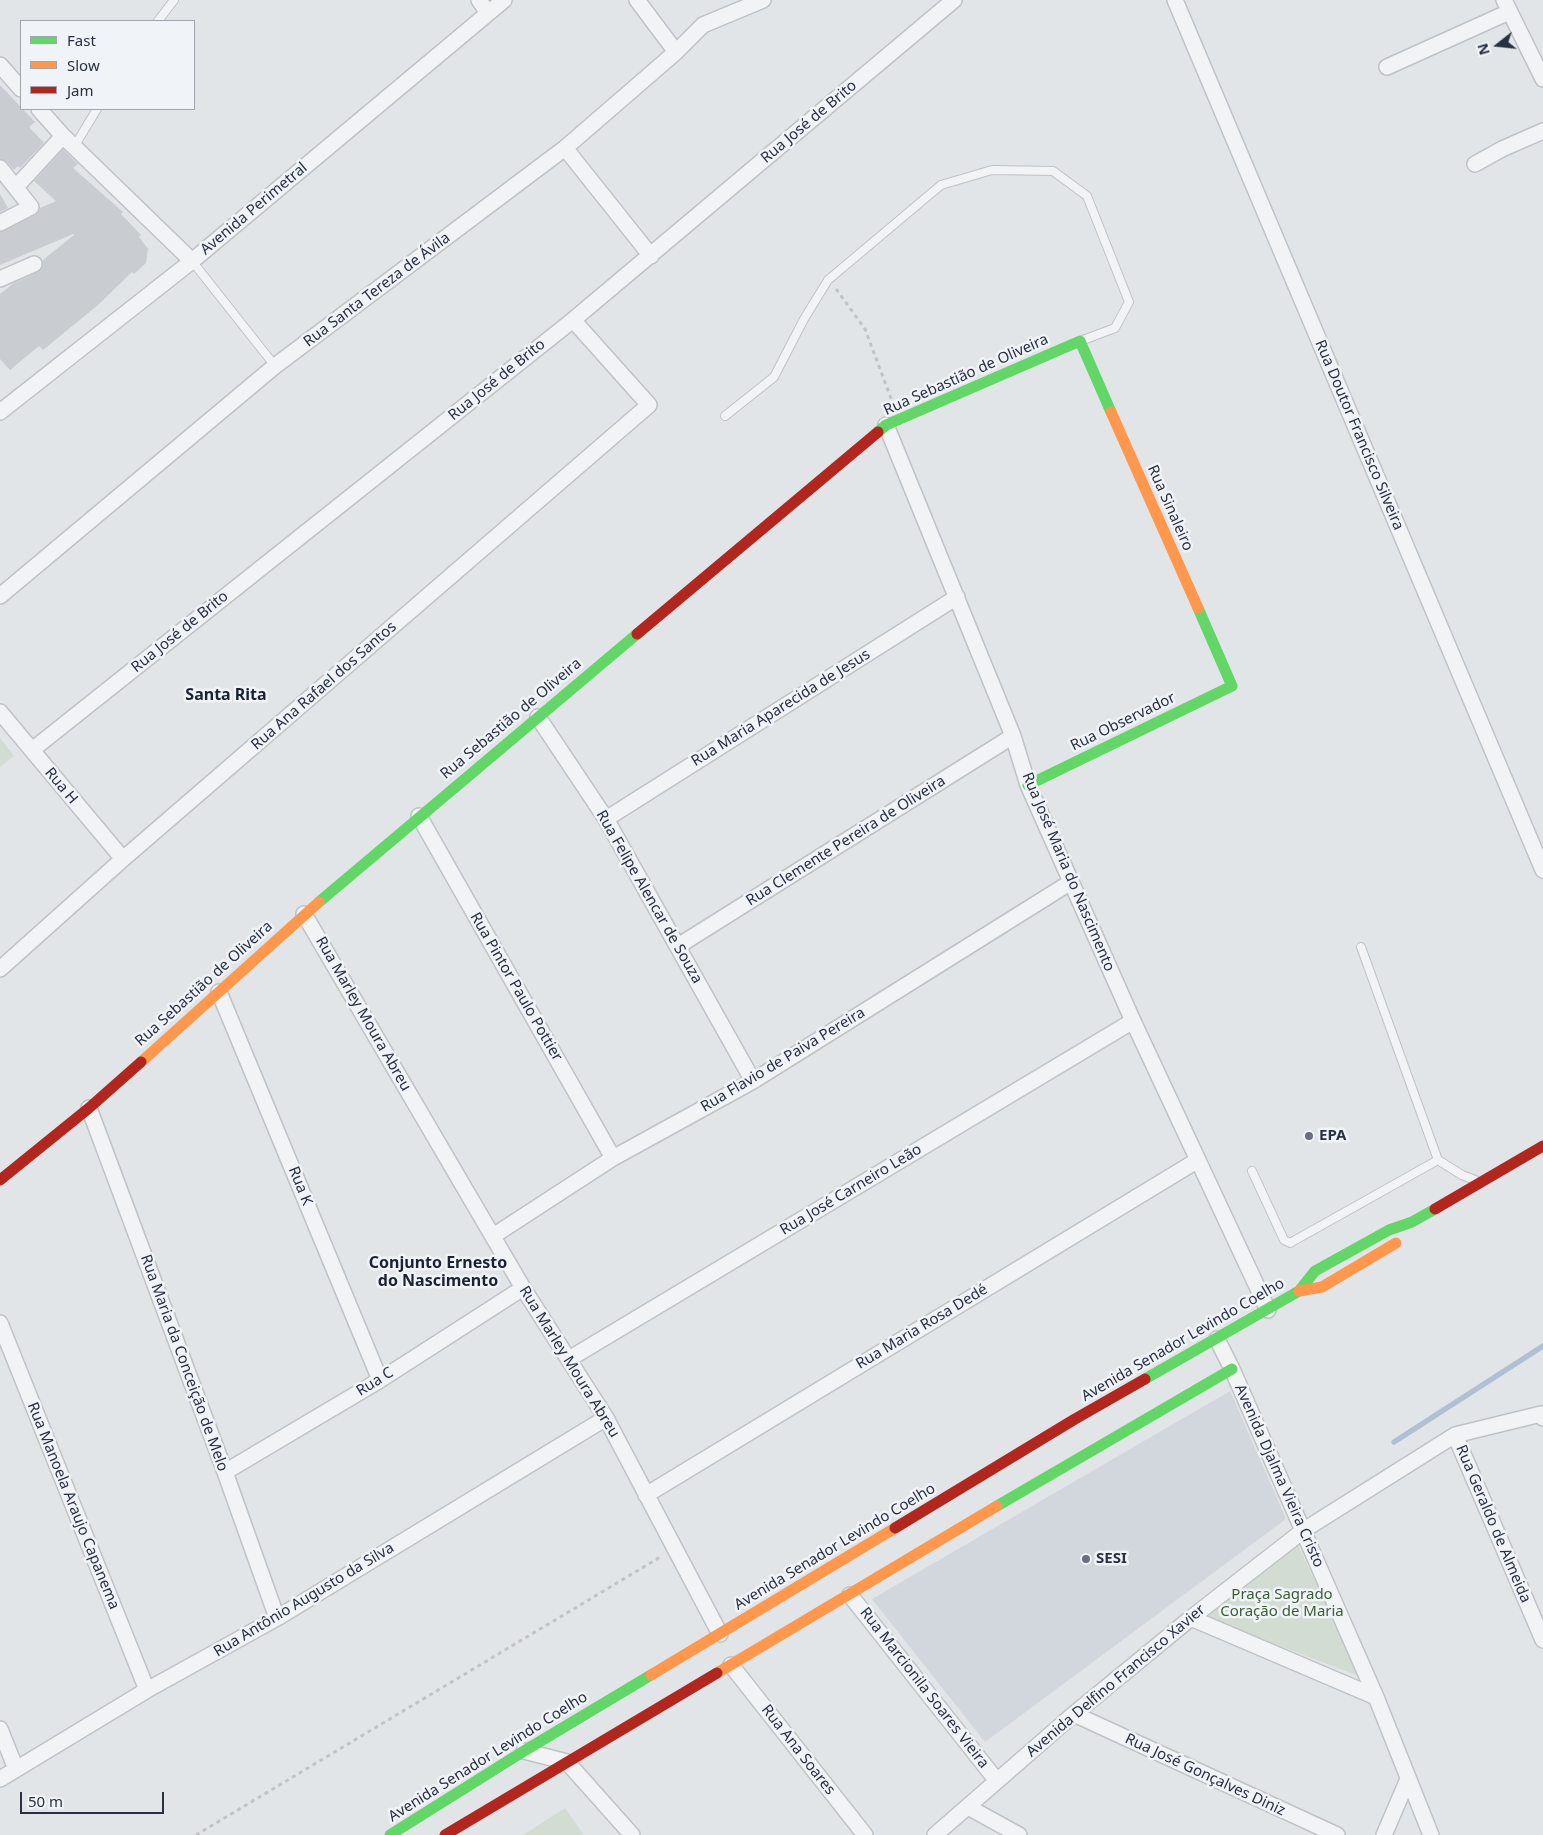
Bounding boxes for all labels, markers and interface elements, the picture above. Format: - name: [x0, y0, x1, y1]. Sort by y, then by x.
- legend: [20, 20, 195, 110]
- north arrow: [1473, 20, 1523, 70]
- text: Fast: [67, 30, 96, 50]
- text: N: [1472, 41, 1494, 57]
- text: Slow: [67, 55, 100, 75]
- street label: Rua José de Brito: [757, 77, 861, 167]
- text: Jam: [67, 80, 94, 100]
- street label: Avenida Perimetral: [197, 159, 311, 259]
- street label: Rua Santa Tereza de Ávila: [300, 229, 454, 351]
- street label: Rua Sebastião de Oliveira: [881, 330, 1051, 420]
- street label: Rua José de Brito: [445, 335, 549, 425]
- street label: Rua Doutor Francisco Silveira: [1311, 337, 1407, 533]
- street label: Rua Sinaleiro: [1143, 462, 1197, 554]
- street label: Rua José de Brito: [128, 587, 232, 677]
- street label: Rua Ana Rafael dos Santos: [248, 618, 400, 754]
- street label: Rua Maria Aparecida de Jesus: [688, 645, 874, 771]
- street label: Rua Sebastião de Oliveira: [437, 655, 585, 783]
- district label: Santa Rita: [185, 685, 267, 705]
- street label: Rua Observador: [1068, 689, 1178, 755]
- street label: Rua H: [41, 764, 81, 808]
- street label: Rua José Maria do Nascimento: [1018, 770, 1118, 974]
- street label: Rua Clemente Pereira de Oliveira: [743, 772, 949, 910]
- street label: Rua Felipe Alencar de Souza: [592, 807, 706, 987]
- street label: Rua Pintor Paulo Pottier: [466, 909, 566, 1065]
- street label: Rua Sebastião de Oliveira: [132, 918, 276, 1050]
- street label: Rua Marley Moura Abreu: [311, 934, 415, 1094]
- street label: Rua Flavio de Paiva Pereira: [698, 1004, 868, 1116]
- place label: EPA: [1319, 1127, 1346, 1145]
- marker: EPA: [1303, 1130, 1315, 1142]
- street label: Rua José Carneiro Leão: [777, 1141, 925, 1239]
- street label: Rua K: [284, 1164, 316, 1208]
- street label: Rua Maria da Conceição de Melo: [136, 1252, 232, 1474]
- district label: Conjunto Ernesto do Nascimento: [369, 1253, 507, 1291]
- street label: Avenida Senador Levindo Coelho: [1078, 1274, 1288, 1406]
- street label: Rua Maria Rosa Dedé: [853, 1281, 991, 1373]
- street label: Rua Marley Moura Abreu: [515, 1283, 623, 1441]
- street label: Rua C: [353, 1364, 397, 1400]
- street label: Avenida Djalma Vieira Cristo: [1230, 1382, 1328, 1570]
- street label: Rua Manoela Araujo Capanema: [23, 1400, 123, 1612]
- street label: Rua Geraldo de Almeida: [1452, 1442, 1534, 1606]
- street label: Avenida Senador Levindo Coelho: [731, 1480, 939, 1614]
- street label: Rua Antônio Augusto da Silva: [211, 1539, 397, 1661]
- place label: SESI: [1096, 1550, 1127, 1568]
- marker: SESI: [1080, 1553, 1092, 1565]
- park label: Praça Sagrado Coração de Maria: [1220, 1586, 1344, 1621]
- street label: Avenida Delfino Francisco Xavier: [1023, 1601, 1209, 1761]
- street label: Rua Marcionila Soares Vieira: [856, 1604, 992, 1772]
- street label: Avenida Senador Levindo Coelho: [385, 1688, 591, 1826]
- street label: Rua Ana Soares: [757, 1701, 839, 1799]
- street label: Rua José Gonçalves Diniz: [1122, 1730, 1288, 1820]
- scale bar: [22, 1782, 166, 1814]
- text: 50 m: [28, 1791, 63, 1811]

